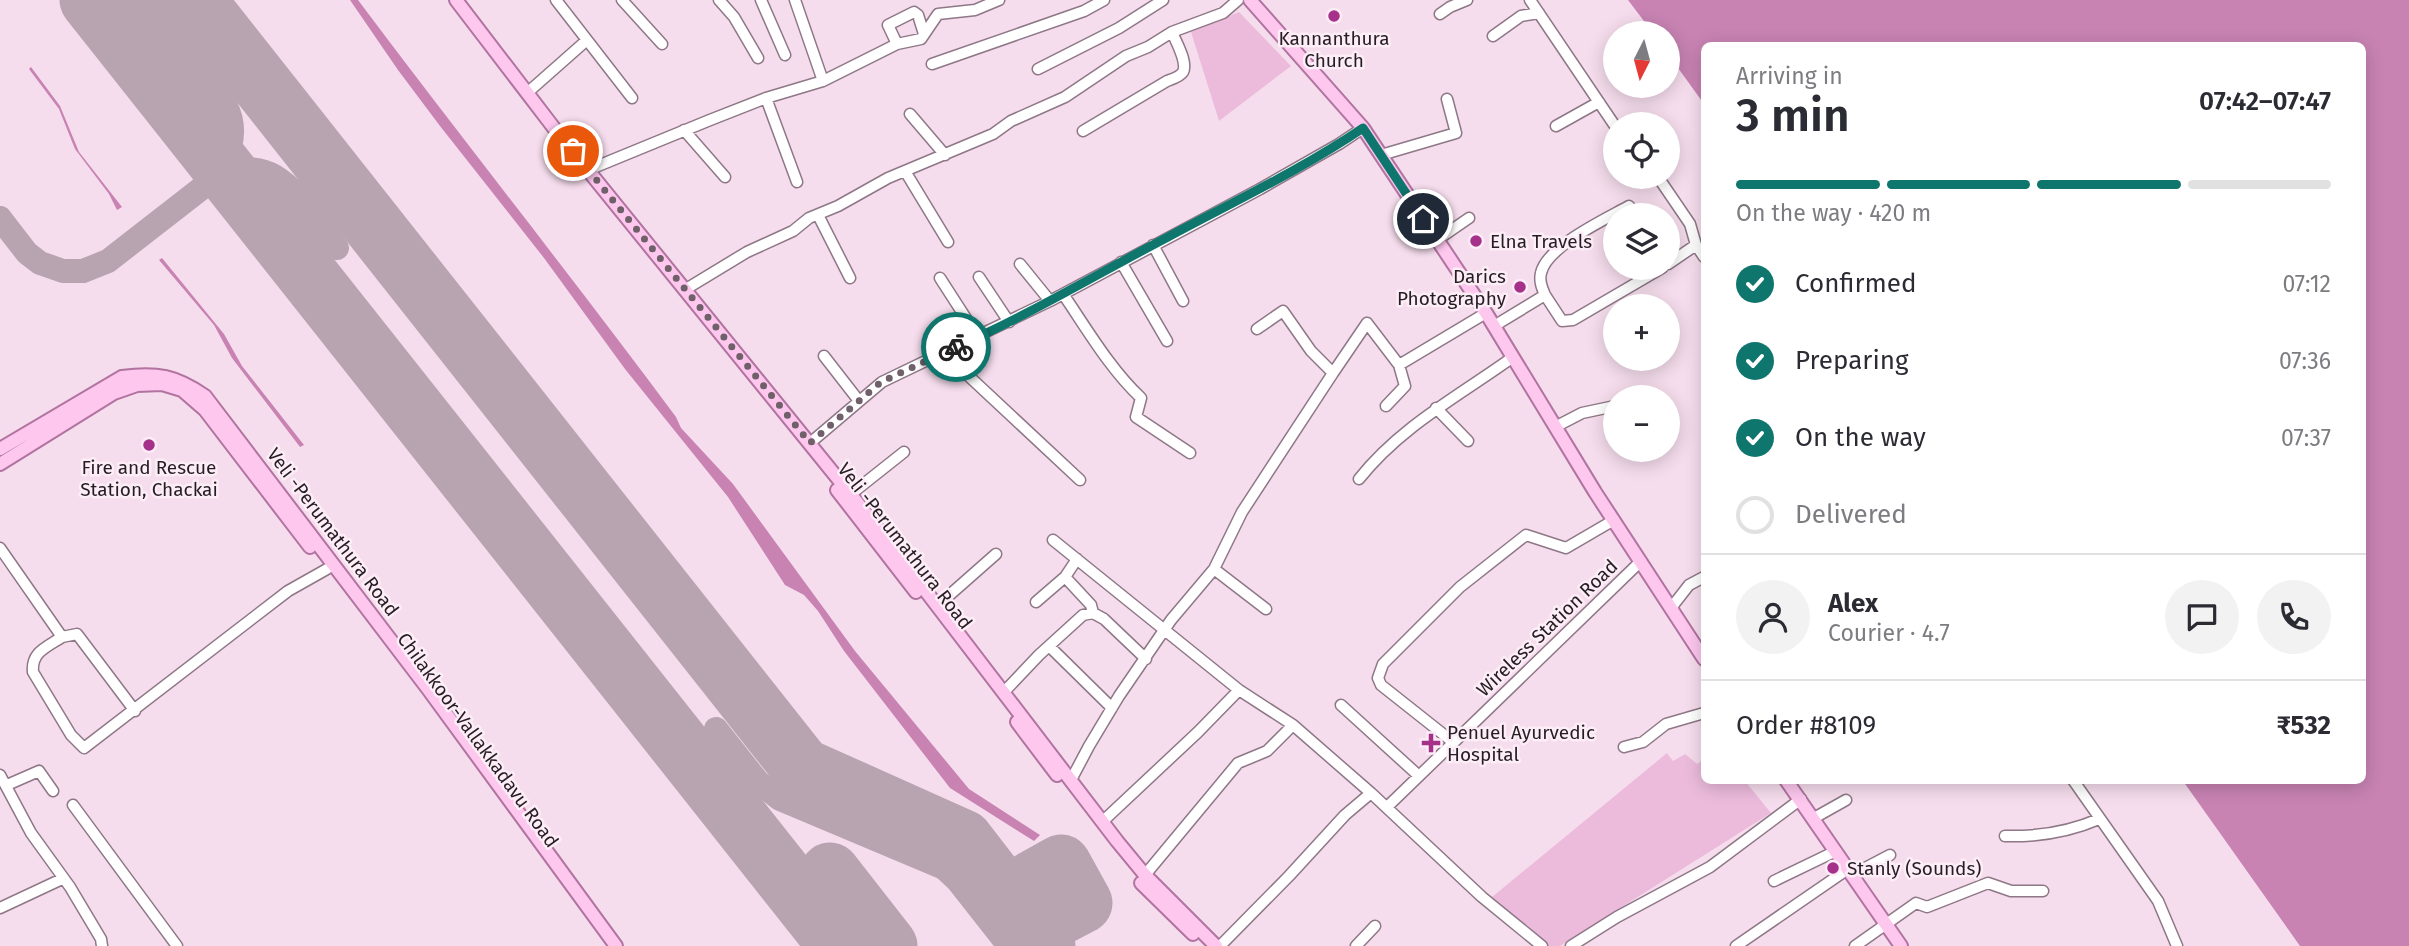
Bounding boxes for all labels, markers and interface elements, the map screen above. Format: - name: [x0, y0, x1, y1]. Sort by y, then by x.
- marker: Kannanthura Church: [1326, 8, 1342, 24]
- north arrow: [1603, 21, 1680, 98]
- map controls: [1603, 21, 1680, 462]
- place label: Kannanthura Church: [1278, 27, 1390, 72]
- text: Arriving in: [1736, 62, 1843, 90]
- text: 07:42–07:47: [2199, 86, 2331, 117]
- text: 3 min: [1736, 88, 1850, 143]
- button: locate: [1603, 112, 1680, 189]
- pin: [543, 121, 603, 181]
- icon: bag: [554, 132, 592, 170]
- pin: [1393, 189, 1453, 249]
- text: On the way · 420 m: [1736, 199, 1931, 227]
- icon: home: [1404, 200, 1442, 238]
- button: layers: [1603, 203, 1680, 280]
- place label: Elna Travels: [1490, 230, 1592, 253]
- marker: Elna Travels: [1468, 233, 1484, 249]
- place label: Darics Photography: [1397, 265, 1507, 310]
- icon: check: [1736, 265, 1774, 303]
- text: Confirmed: [1795, 268, 1916, 299]
- text: 07:12: [2282, 270, 2331, 298]
- marker: Darics Photography: [1512, 279, 1528, 295]
- button: +: [1603, 294, 1680, 371]
- courier: [921, 312, 991, 382]
- icon: bike: [937, 328, 975, 366]
- icon: check: [1736, 342, 1774, 380]
- text: Preparing: [1795, 345, 1908, 376]
- text: 07:36: [2279, 347, 2331, 375]
- button: −: [1603, 385, 1680, 462]
- icon: check: [1736, 419, 1774, 457]
- text: On the way: [1795, 422, 1926, 453]
- text: 07:37: [2281, 424, 2331, 452]
- marker: Fire and Rescue Station, Chackai: [141, 437, 157, 453]
- street label: Veli -Perumathura Road: [262, 443, 404, 621]
- place label: Fire and Rescue Station, Chackai: [80, 456, 218, 501]
- street label: Veli -Perumathura Road: [833, 458, 977, 634]
- text: Delivered: [1795, 499, 1907, 530]
- street label: Wireless Station Road: [1472, 555, 1622, 701]
- button: person: [1736, 580, 1810, 654]
- button: chat: [2165, 580, 2239, 654]
- button: phone: [2257, 580, 2331, 654]
- text: Alex: [1828, 588, 1878, 619]
- text: Courier · 4.7: [1828, 619, 1950, 647]
- street label: Chilakkoor-Vallakkadavu Road: [392, 628, 564, 852]
- text: Order #8109: [1736, 710, 1876, 741]
- text: ₹532: [2277, 710, 2331, 741]
- place label: Penuel Ayurvedic Hospital: [1447, 721, 1595, 766]
- marker: Penuel Ayurvedic Hospital: [1421, 733, 1441, 753]
- place label: Stanly (Sounds): [1847, 857, 1982, 880]
- marker: Stanly (Sounds): [1825, 860, 1841, 876]

